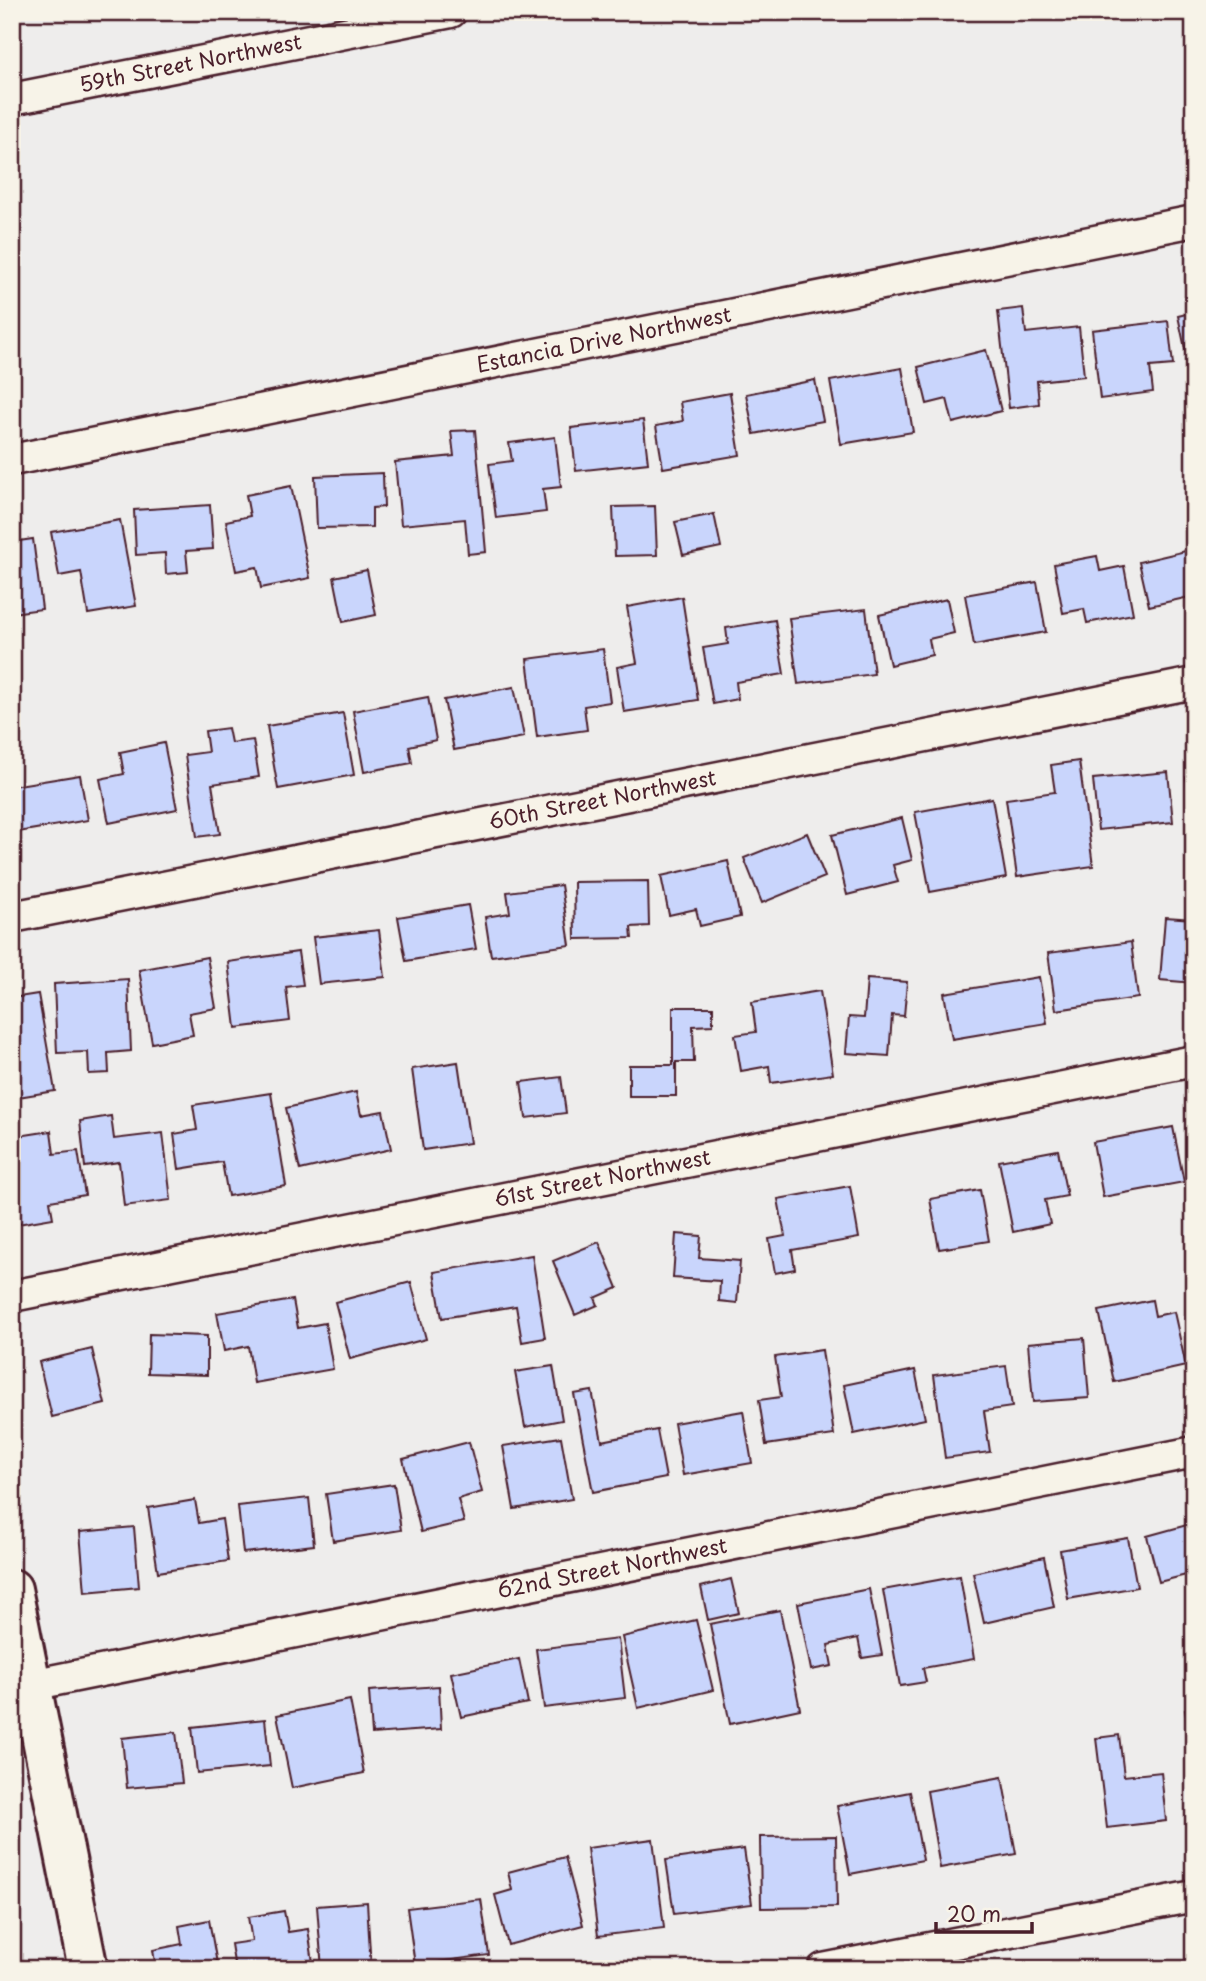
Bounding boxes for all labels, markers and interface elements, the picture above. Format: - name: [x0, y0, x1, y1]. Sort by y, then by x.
- street label: 59th Street Northwest: [76, 24, 304, 99]
- street label: Estancia Drive Northwest: [473, 297, 734, 380]
- street label: 60th Street Northwest: [486, 760, 719, 836]
- street label: 61st Street Northwest: [491, 1140, 713, 1214]
- street label: 62nd Street Northwest: [494, 1528, 730, 1605]
- scale bar: [936, 1890, 1033, 1934]
- text: 20 m: [947, 1897, 1001, 1929]

